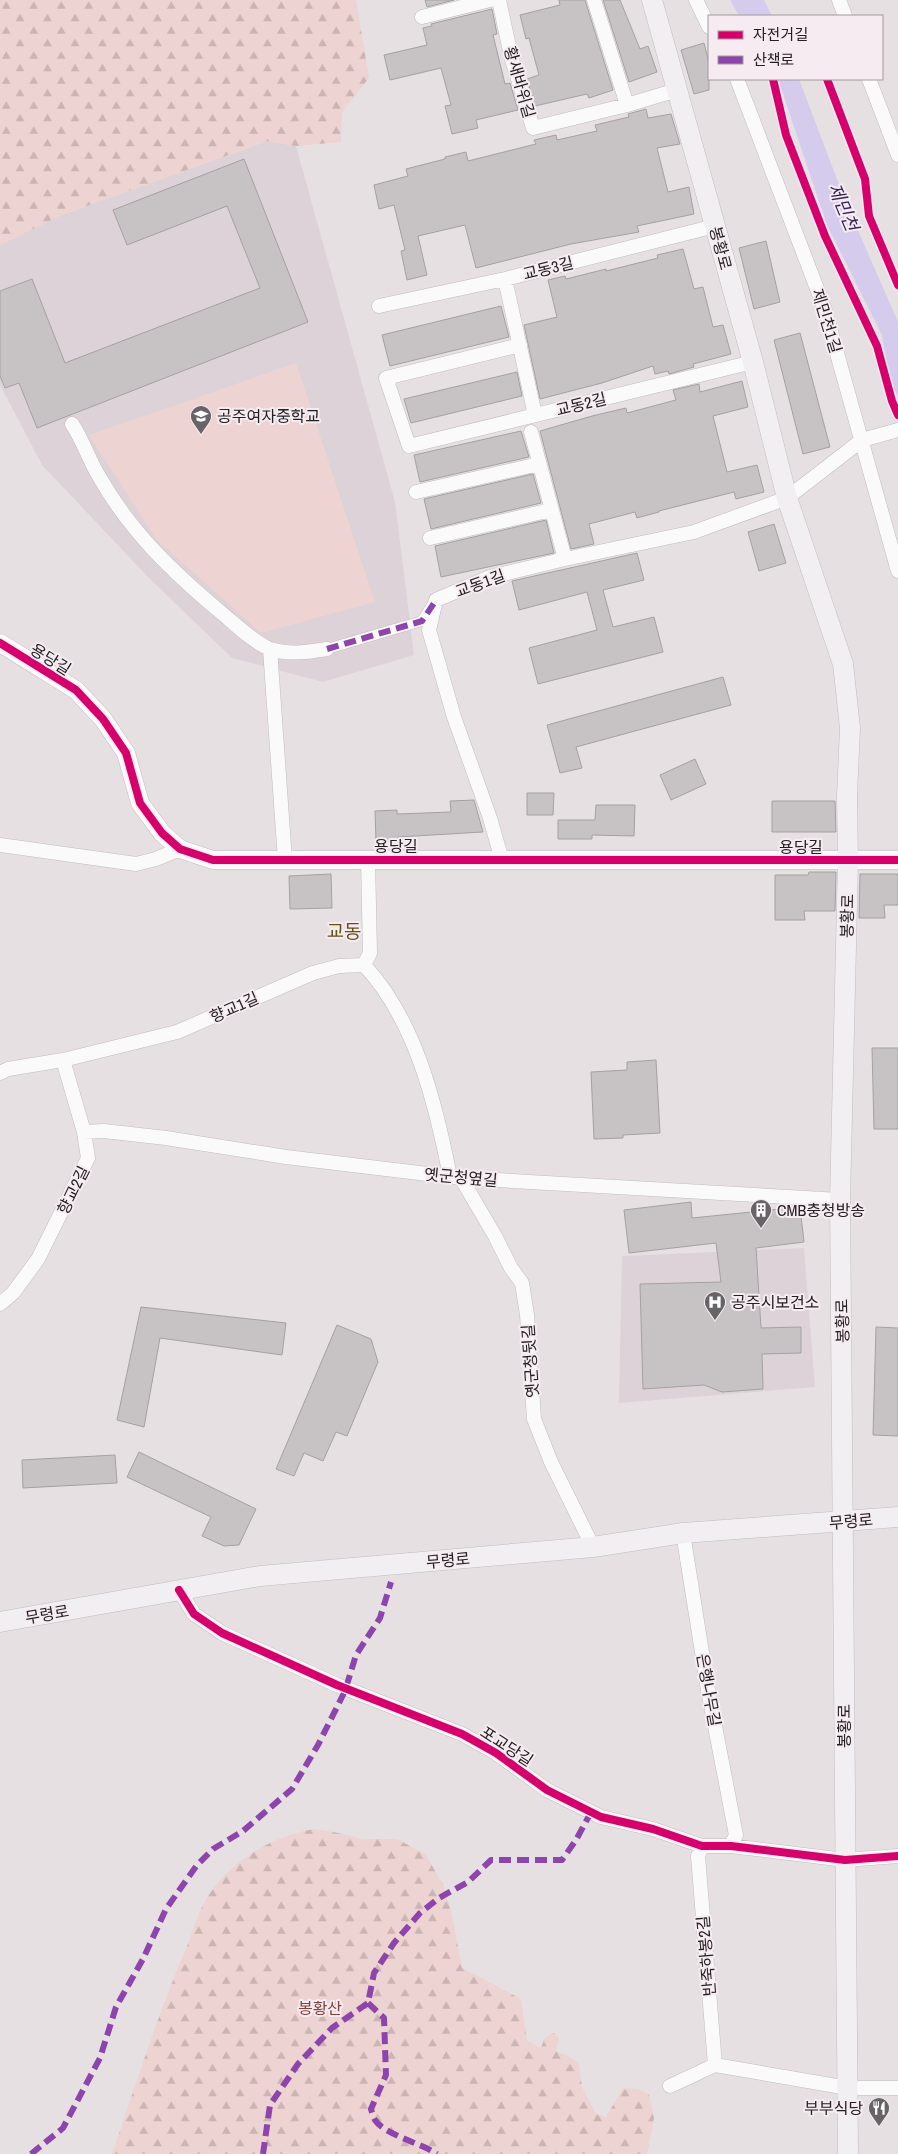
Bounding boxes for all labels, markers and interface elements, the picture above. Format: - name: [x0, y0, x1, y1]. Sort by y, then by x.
- legend: [708, 15, 883, 80]
- text: 자전거길: [753, 24, 808, 45]
- street label: 황새바위길: [499, 44, 541, 120]
- text: 산책로: [753, 49, 794, 70]
- water label: 제민천: [822, 179, 866, 237]
- street label: 봉황로: [705, 224, 737, 272]
- street label: 교동3길: [520, 251, 576, 285]
- street label: 제민천1길: [807, 286, 847, 356]
- street label: 교동2길: [553, 387, 609, 421]
- school or university icon: 공주여자중학교: [189, 404, 213, 435]
- place label: 공주여자중학교: [217, 405, 320, 427]
- street label: 교동1길: [452, 564, 508, 602]
- street label: 용당길: [26, 638, 76, 680]
- street label: 용당길: [374, 835, 418, 857]
- street label: 용당길: [779, 836, 823, 858]
- street label: 봉황로: [836, 893, 858, 938]
- district label: 교동: [327, 918, 361, 944]
- street label: 향교1길: [206, 986, 262, 1028]
- street label: 향교2길: [52, 1162, 94, 1218]
- street label: 옛군청옆길: [423, 1163, 499, 1191]
- building icon: CMB충청방송: [749, 1198, 773, 1229]
- place label: CMB충청방송: [777, 1199, 865, 1221]
- hospital icon: 공주시보건소: [703, 1290, 727, 1321]
- place label: 공주시보건소: [731, 1291, 819, 1313]
- street label: 봉황로: [831, 1298, 853, 1343]
- street label: 옛군청뒷길: [516, 1324, 544, 1398]
- street label: 무령로: [828, 1508, 874, 1534]
- street label: 무령로: [425, 1547, 471, 1573]
- street label: 무령로: [23, 1599, 71, 1629]
- street label: 은행나무길: [692, 1652, 726, 1728]
- street label: 봉황로: [833, 1704, 855, 1748]
- street label: 포교당길: [476, 1721, 538, 1771]
- street label: 반죽하봉2길: [692, 1915, 720, 1997]
- park label: 봉황산: [298, 1997, 342, 2019]
- restaurant icon: 부부식당: [867, 2096, 891, 2127]
- place label: 부부식당: [804, 2097, 863, 2119]

